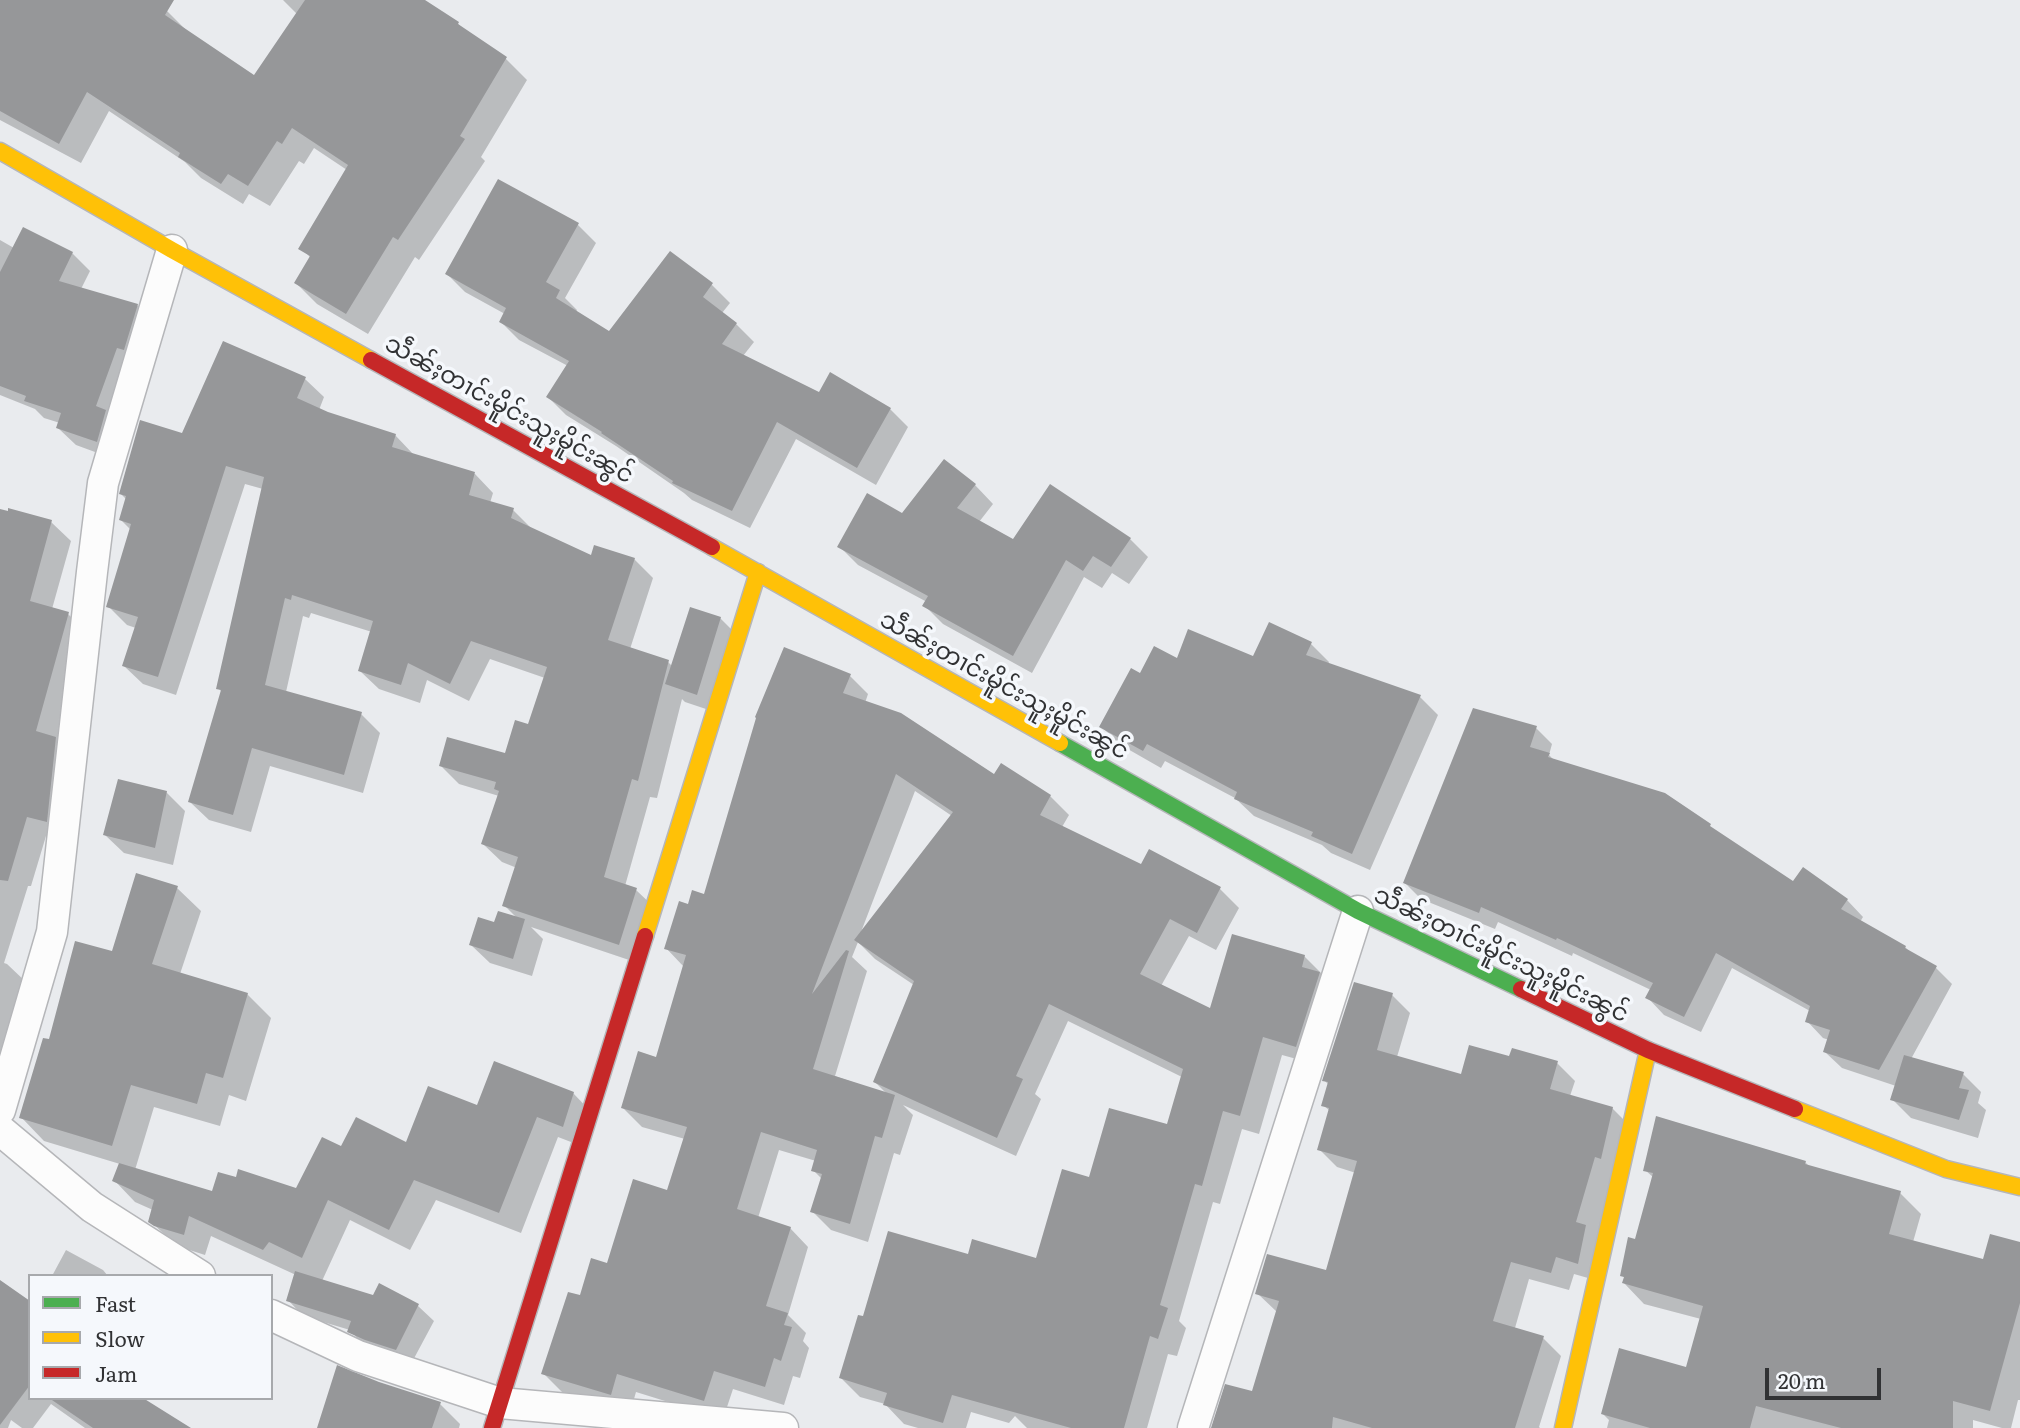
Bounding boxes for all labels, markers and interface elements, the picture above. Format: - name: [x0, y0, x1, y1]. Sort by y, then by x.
- street label: သဵၼ်ႈတၢင်းမိူင်းသူႈမိူင်းၼွင်: [380, 330, 638, 490]
- street label: သဵၼ်ႈတၢင်းမိူင်းသူႈမိူင်းၼွင်: [875, 606, 1133, 766]
- street label: သဵၼ်ႈတၢင်းမိူင်းသူႈမိူင်းၼွင်: [1369, 881, 1633, 1029]
- legend: [28, 1274, 273, 1400]
- text: Fast: [95, 1287, 136, 1318]
- text: Slow: [95, 1322, 145, 1353]
- scale bar: [1768, 1354, 1884, 1398]
- text: Jam: [95, 1357, 137, 1388]
- text: 20 m: [1778, 1364, 1825, 1395]

